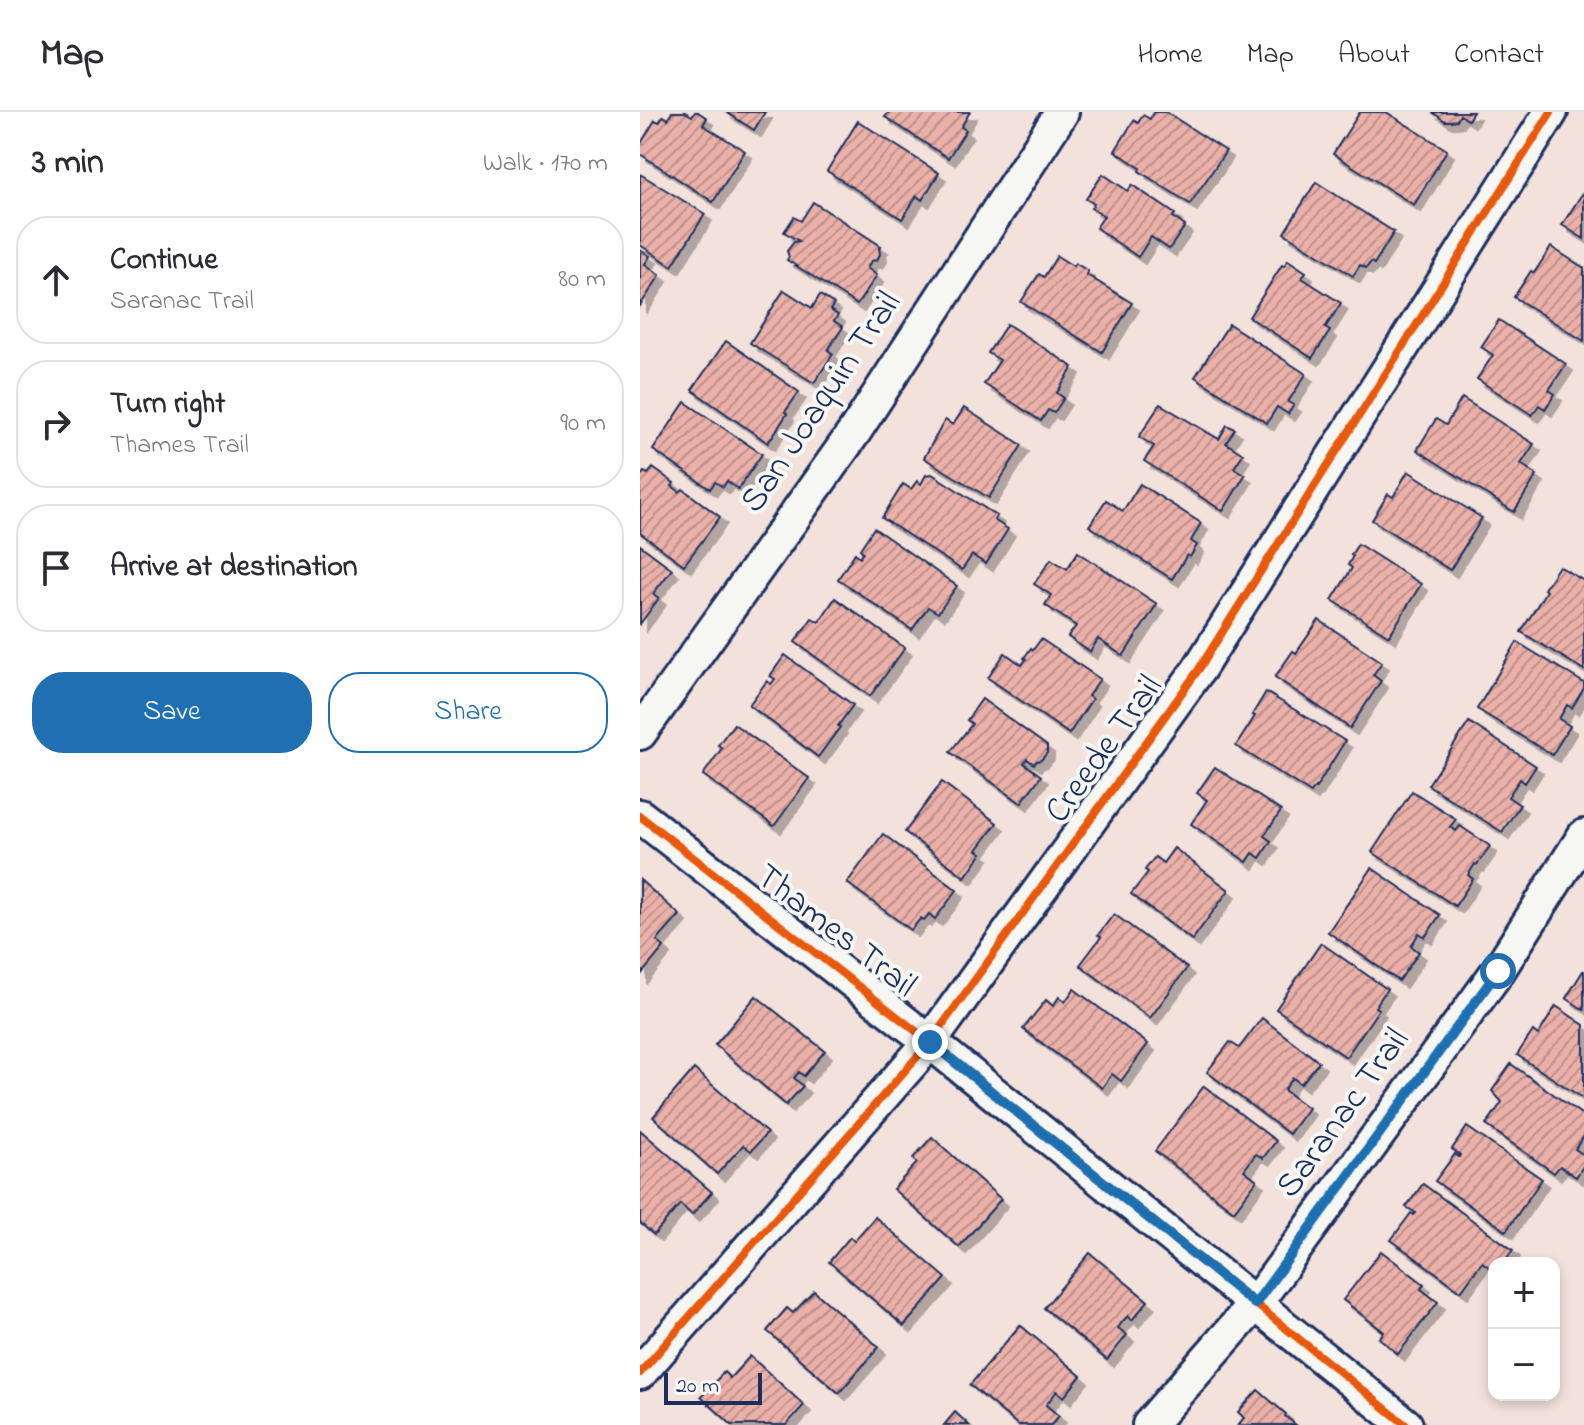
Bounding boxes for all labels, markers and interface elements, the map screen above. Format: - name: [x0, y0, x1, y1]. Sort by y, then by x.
- text: Map: [40, 27, 104, 83]
- text: Home: [1137, 35, 1203, 76]
- text: Map: [1247, 35, 1294, 76]
- text: About: [1338, 35, 1410, 76]
- text: Contact: [1454, 35, 1544, 76]
- text: 3 min: [32, 139, 104, 189]
- text: Walk · 170 m: [483, 145, 608, 183]
- text: Continue: [110, 239, 218, 283]
- icon: ahead: [34, 258, 78, 302]
- text: 80 m: [558, 261, 606, 299]
- street label: San Joaquin Trail: [728, 281, 916, 525]
- text: Saranac Trail: [110, 283, 254, 321]
- text: Turn right: [110, 383, 225, 427]
- icon: right: [34, 402, 78, 446]
- text: 90 m: [560, 405, 606, 443]
- text: Thames Trail: [110, 427, 249, 465]
- icon: arrive: [34, 546, 78, 590]
- text: Arrive at destination: [110, 546, 358, 590]
- street label: Creede Trail: [1033, 665, 1177, 835]
- button: Save: [32, 672, 312, 753]
- button: Share: [328, 672, 608, 753]
- street label: Thames Trail: [743, 852, 927, 1012]
- route start: [1480, 953, 1516, 989]
- street label: Saranac Trail: [1264, 1018, 1424, 1210]
- route end: [912, 1024, 948, 1060]
- map controls: [1488, 1257, 1560, 1401]
- button: +: [1488, 1257, 1560, 1329]
- button: −: [1488, 1329, 1560, 1401]
- scale bar: [664, 1369, 762, 1405]
- text: 20 m: [676, 1371, 719, 1403]

